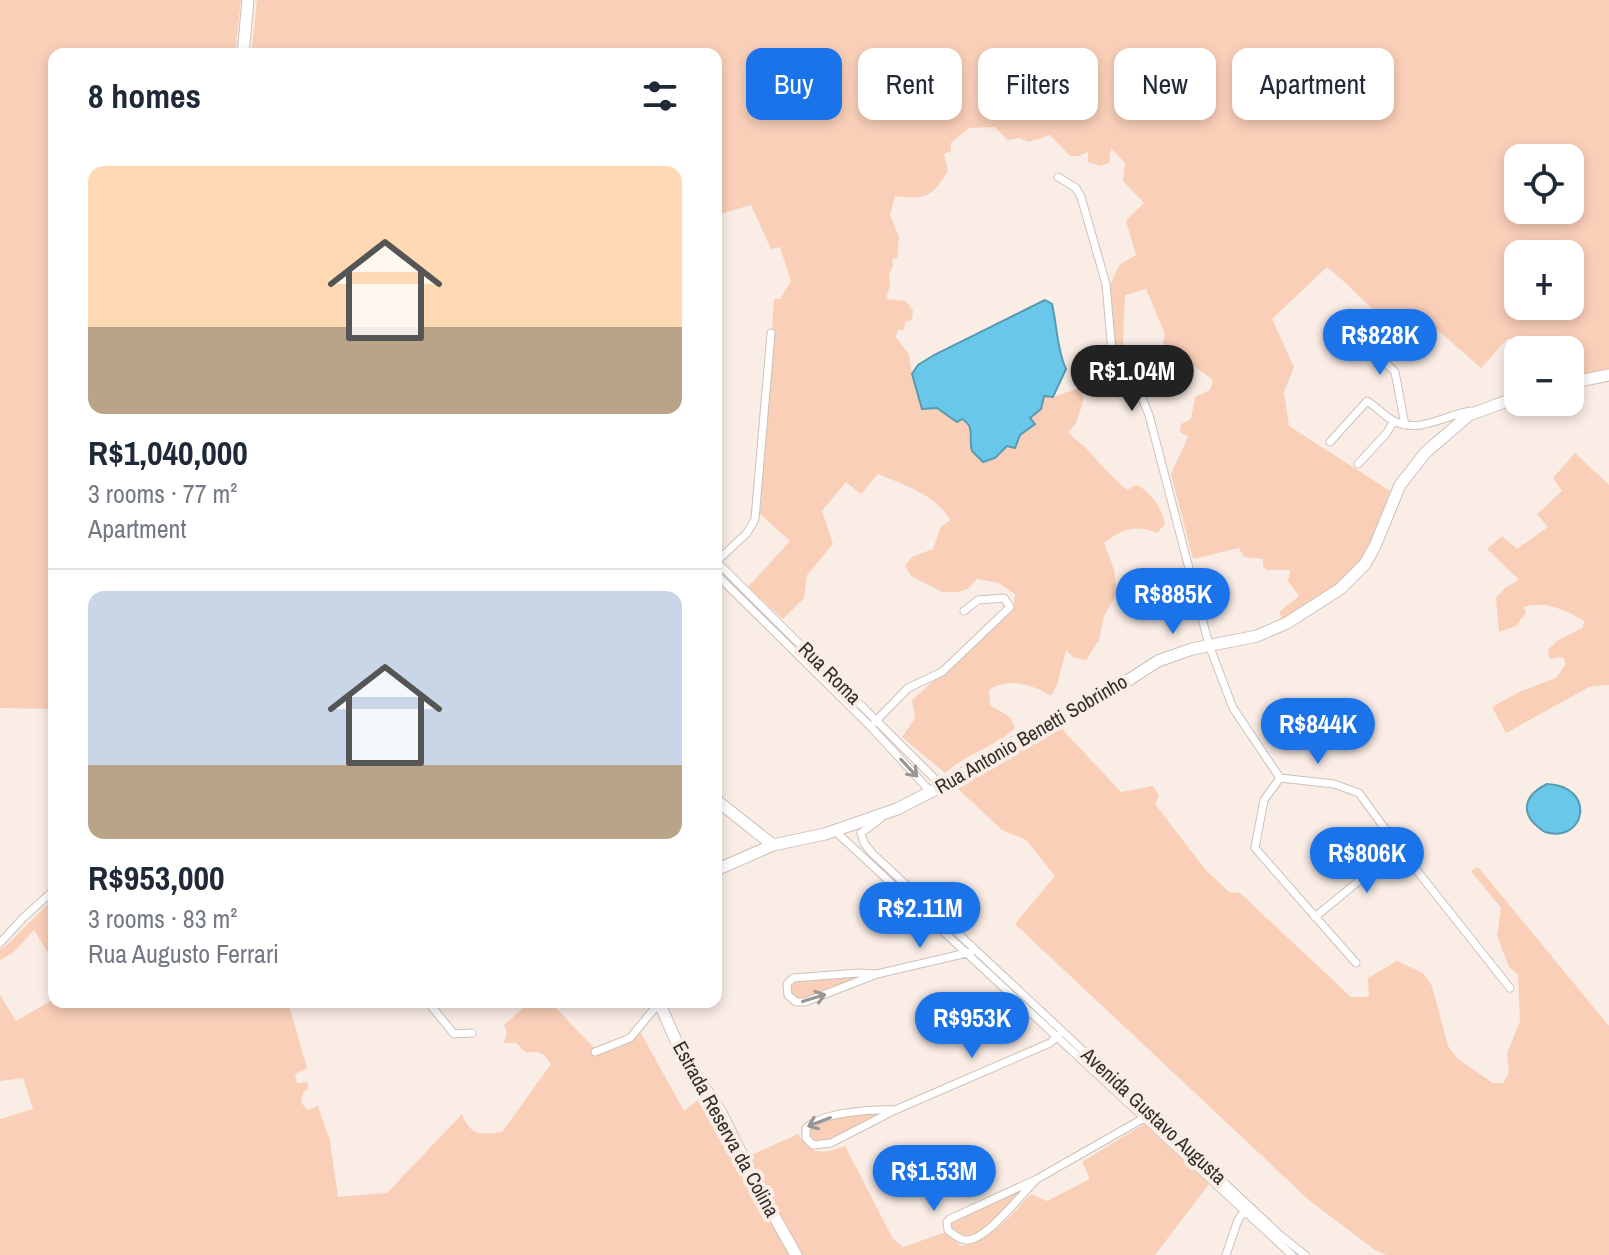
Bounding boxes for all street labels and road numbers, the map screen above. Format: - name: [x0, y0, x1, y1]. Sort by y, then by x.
- street label: Rua Roma: [793, 635, 868, 710]
- street label: Rua Antonio Benetti Sobrinho: [930, 667, 1132, 800]
- street label: Estrada Reserva da Colina: [667, 1036, 786, 1221]
- street label: Avenida Gustavo Augusta: [1075, 1040, 1233, 1190]

